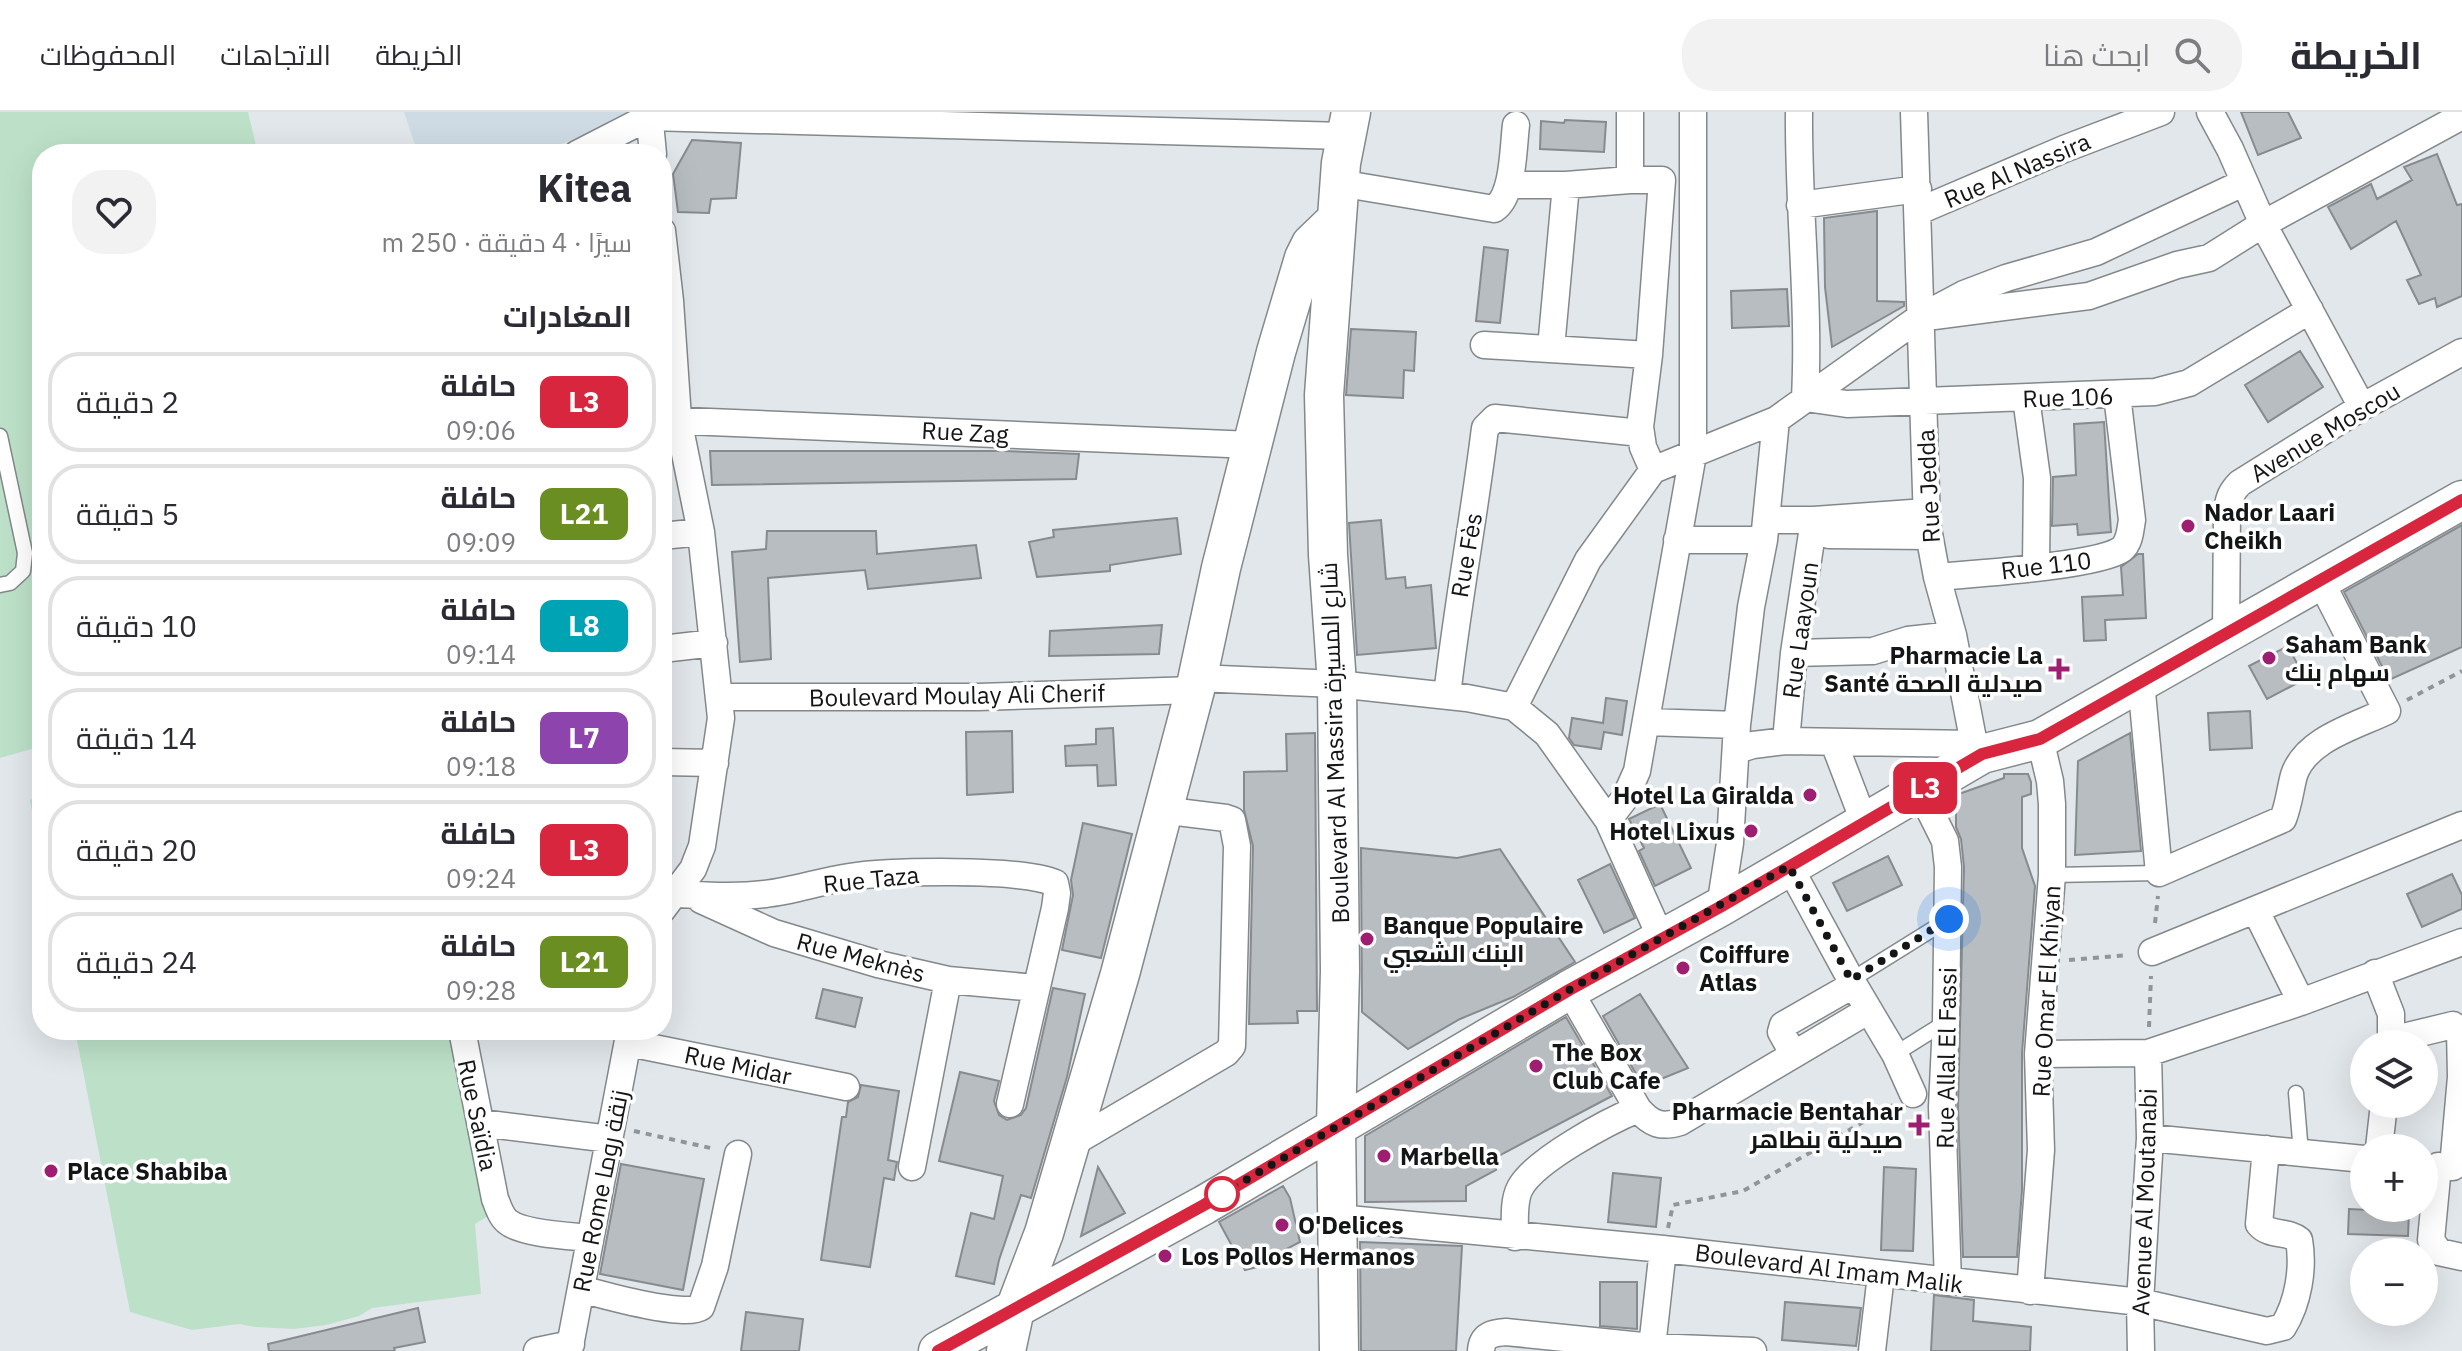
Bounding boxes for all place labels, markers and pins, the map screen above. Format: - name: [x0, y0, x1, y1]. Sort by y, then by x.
- place label: Nador Laari Cheikh: [2204, 496, 2335, 556]
- marker: Nador Laari Cheikh: [2179, 517, 2197, 535]
- place label: Saham Bank سهام بنك: [2285, 628, 2427, 689]
- place label: Pharmacie La Santé صيدلية الصحة: [1824, 639, 2043, 699]
- marker: Saham Bank سهام بنك: [2260, 649, 2278, 667]
- marker: Pharmacie La Santé صيدلية الصحة: [2050, 660, 2068, 678]
- place label: Hotel La Giralda: [1613, 779, 1794, 811]
- marker: Hotel La Giralda: [1801, 786, 1819, 804]
- place label: Hotel Lixus: [1609, 815, 1735, 847]
- marker: Hotel Lixus: [1742, 822, 1760, 840]
- place label: Banque Populaire البنك الشعبي: [1383, 909, 1584, 973]
- marker: Banque Populaire البنك الشعبي: [1358, 930, 1376, 948]
- place label: Coiffure Atlas: [1699, 938, 1790, 998]
- marker: Coiffure Atlas: [1674, 959, 1692, 977]
- place label: The Box Club Cafe: [1552, 1036, 1661, 1096]
- marker: The Box Club Cafe: [1527, 1057, 1545, 1075]
- place label: Pharmacie Bentahar صيدلية بنطاهر: [1672, 1095, 1903, 1155]
- marker: Pharmacie Bentahar صيدلية بنطاهر: [1910, 1116, 1928, 1134]
- place label: Marbella: [1400, 1140, 1499, 1172]
- marker: Marbella: [1375, 1147, 1393, 1165]
- place label: Place Shabiba: [67, 1155, 228, 1187]
- marker: Place Shabiba: [42, 1162, 60, 1180]
- unlabelled marker: [1205, 1177, 1239, 1211]
- place label: O'Delices: [1298, 1209, 1404, 1241]
- marker: O'Delices: [1273, 1216, 1291, 1234]
- place label: Los Pollos Hermanos: [1181, 1240, 1415, 1272]
- marker: Los Pollos Hermanos: [1156, 1247, 1174, 1265]

